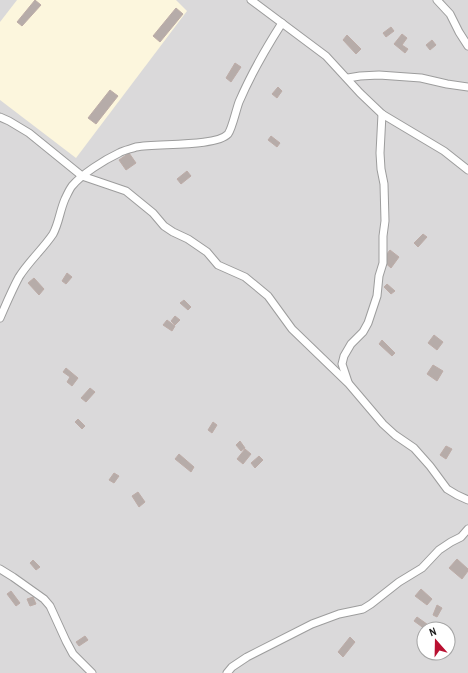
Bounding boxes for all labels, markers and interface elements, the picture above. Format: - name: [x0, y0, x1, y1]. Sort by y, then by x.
- north arrow: [416, 621, 456, 661]
- text: N: [427, 624, 438, 639]

